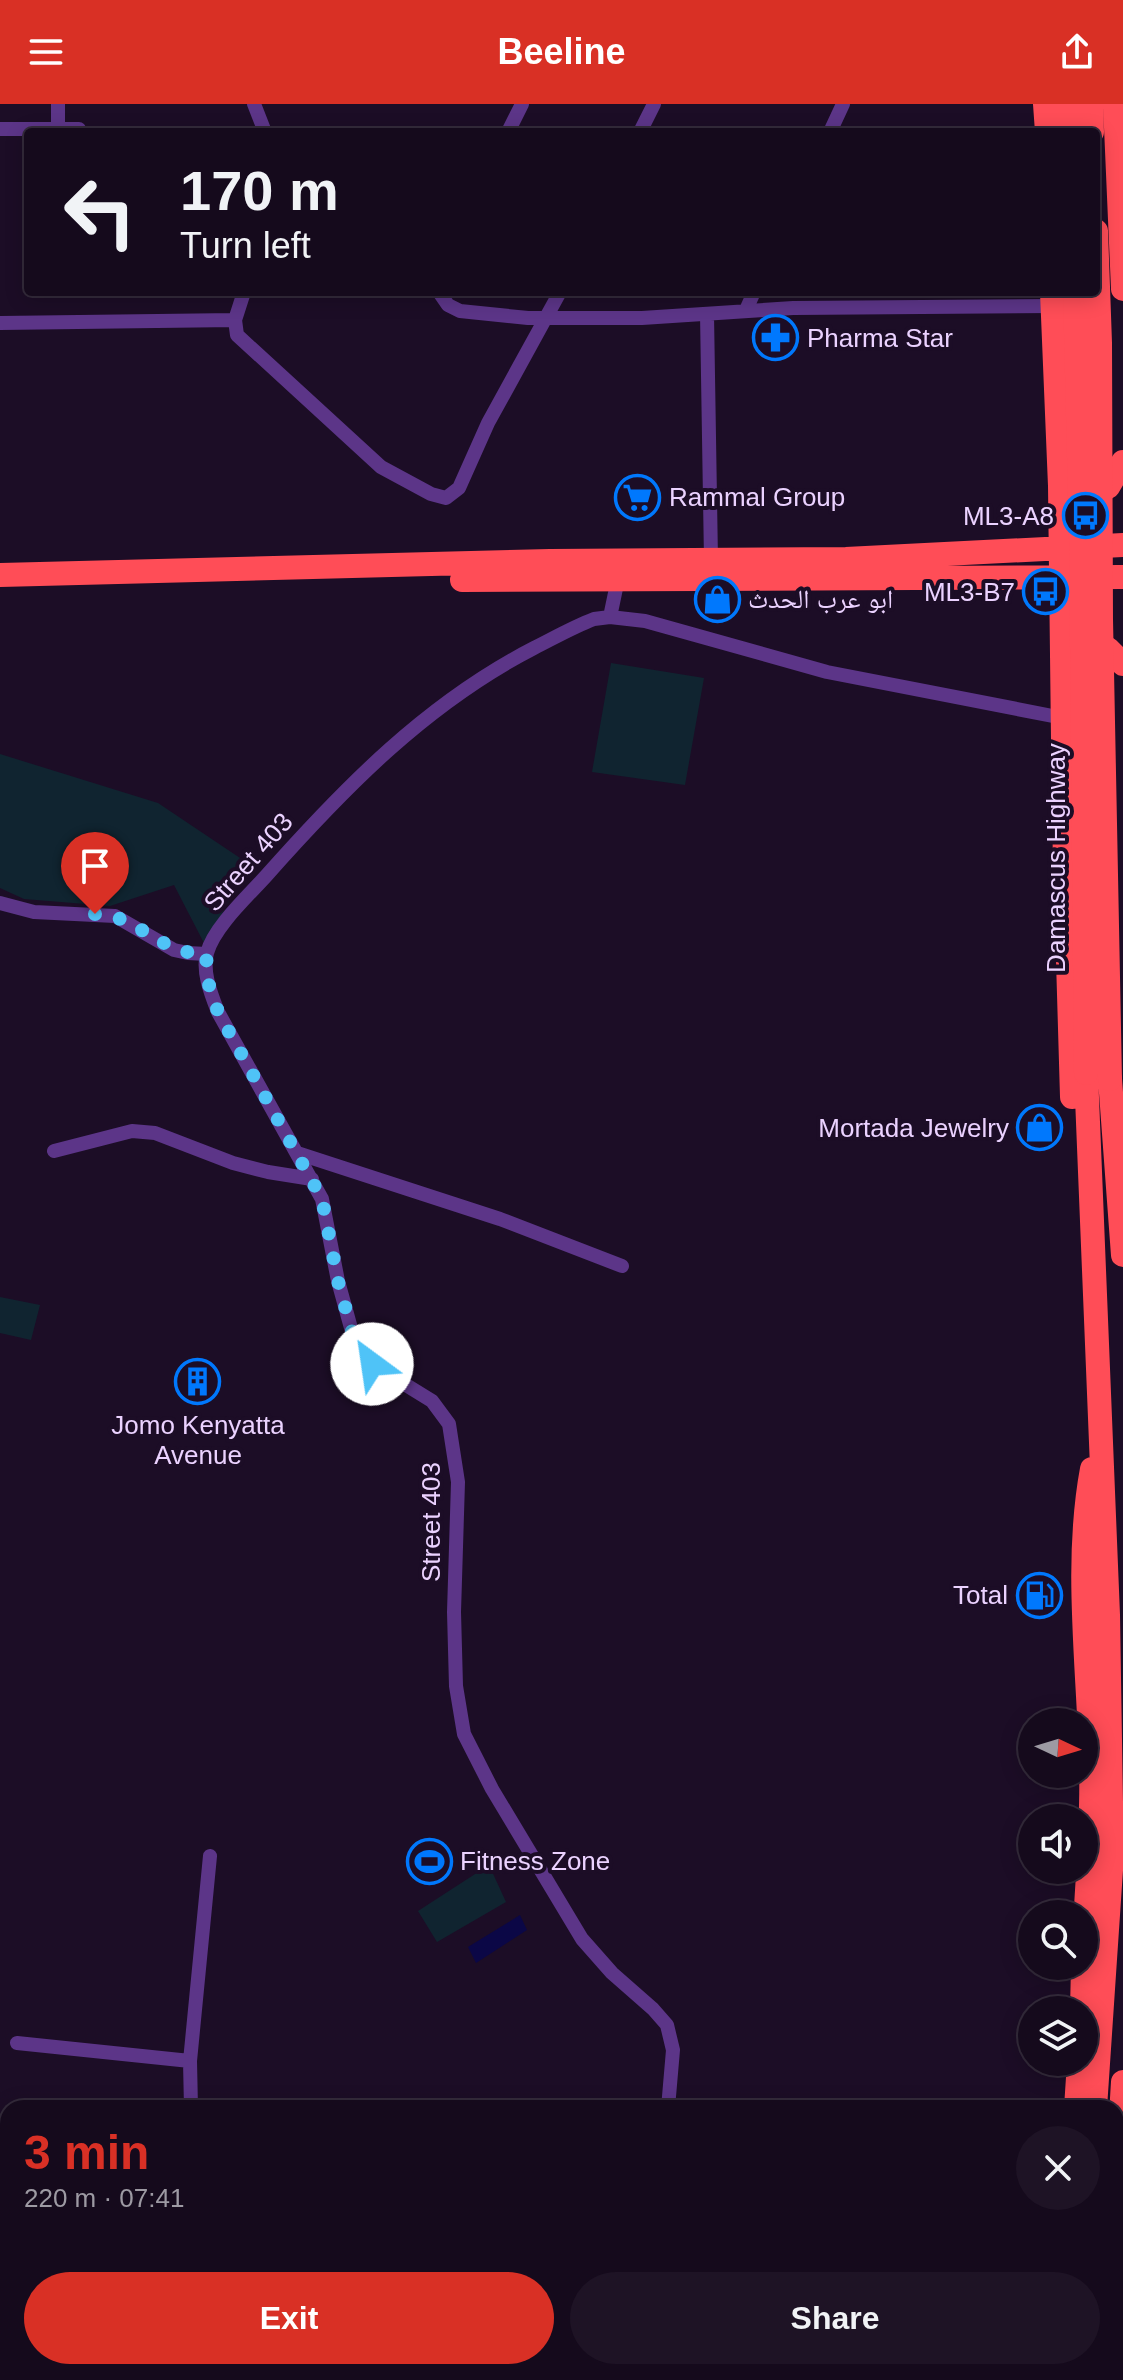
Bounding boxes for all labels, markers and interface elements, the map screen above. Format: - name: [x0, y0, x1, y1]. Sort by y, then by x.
- icon: menu: [24, 30, 68, 74]
- icon: share: [1055, 30, 1099, 74]
- text: Beeline: [497, 31, 626, 72]
- text: 170 m: [180, 159, 339, 222]
- icon: left: [48, 160, 152, 264]
- text: Turn left: [180, 225, 311, 266]
- pharmacy icon: Pharma Star: [752, 314, 800, 362]
- place label: Pharma Star: [807, 323, 953, 353]
- supermarket icon: Rammal Group: [614, 473, 662, 521]
- place label: Rammal Group: [669, 482, 845, 512]
- bus stop icon: ML3-A8: [1061, 492, 1109, 540]
- place label: ML3-A8: [963, 501, 1054, 531]
- bus stop icon: ML3-B7: [1022, 568, 1070, 616]
- shop icon: ابو عرب الحدث: [693, 575, 741, 623]
- place label: ML3-B7: [924, 577, 1015, 607]
- place label: ابو عرب الحدث: [748, 584, 893, 614]
- street label: Damascus Highway: [1041, 743, 1071, 973]
- street label: Street 403: [197, 807, 299, 917]
- pin: [61, 832, 129, 914]
- icon: arrive: [73, 844, 117, 888]
- shop icon: Mortada Jewelry: [1016, 1104, 1064, 1152]
- place label: Mortada Jewelry: [818, 1113, 1009, 1143]
- position arrow: [330, 1322, 414, 1406]
- building icon: Jomo Kenyatta Avenue: [174, 1358, 222, 1406]
- place label: Jomo Kenyatta Avenue: [111, 1410, 285, 1470]
- street label: Street 403: [416, 1462, 446, 1582]
- fuel station icon: Total: [1015, 1571, 1063, 1619]
- place label: Total: [953, 1580, 1008, 1610]
- north arrow: [1018, 1708, 1098, 1788]
- map controls: [1018, 1708, 1098, 2076]
- button: sound: [1018, 1804, 1098, 1884]
- sports icon: Fitness Zone: [405, 1837, 453, 1885]
- place label: Fitness Zone: [460, 1846, 610, 1876]
- button: search: [1018, 1900, 1098, 1980]
- button: layers: [1018, 1996, 1098, 2076]
- text: 3 min: [24, 2126, 149, 2179]
- button: close: [1016, 2126, 1100, 2210]
- text: 220 m · 07:41: [24, 2183, 184, 2213]
- button: Exit: [24, 2272, 554, 2364]
- button: Share: [570, 2272, 1100, 2364]

